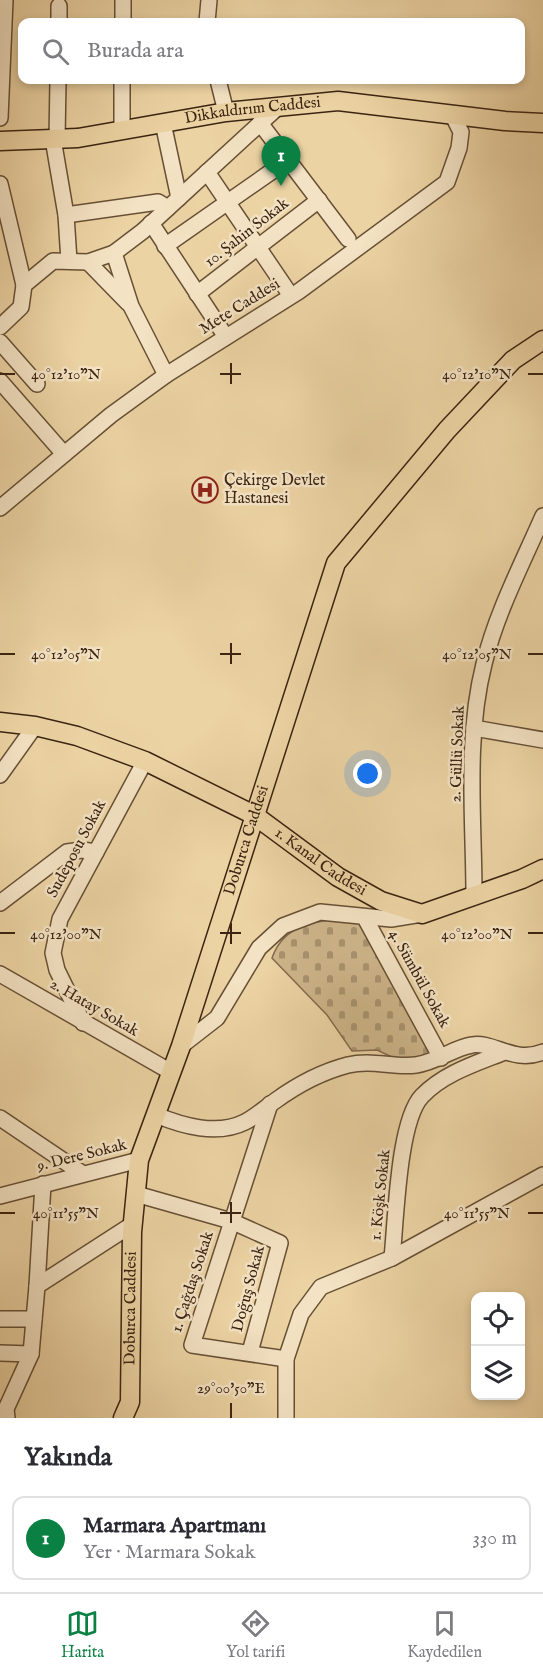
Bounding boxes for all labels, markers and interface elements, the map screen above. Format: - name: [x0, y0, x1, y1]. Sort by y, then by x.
- search box: [18, 18, 525, 84]
- icon: search: [39, 35, 72, 68]
- text: Burada ara: [87, 37, 184, 65]
- street label: Dikkaldırım Caddesi: [183, 93, 322, 129]
- pin: 1: [262, 136, 300, 186]
- street label: 10. Şahin Sokak: [201, 194, 293, 272]
- street label: Mete Caddesi: [196, 274, 284, 340]
- text: 40°12'10"N: [31, 365, 101, 384]
- text: 40°12'10"N: [442, 365, 512, 384]
- place label: Çekirge Devlet Hastanesi: [224, 471, 326, 509]
- hospital icon: Çekirge Devlet Hastanesi: [190, 475, 220, 505]
- text: 40°12'05"N: [31, 645, 101, 664]
- text: 40°12'05"N: [442, 645, 512, 664]
- street label: 2. Güllü Sokak: [446, 705, 470, 803]
- your location: [353, 759, 382, 788]
- street label: Doburca Caddesi: [220, 783, 274, 898]
- street label: Sudeposu Sokak: [43, 796, 111, 901]
- street label: 1. Kanal Caddesi: [270, 823, 370, 901]
- text: 40°12'00"N: [30, 925, 102, 944]
- text: 40°12'00"N: [441, 925, 513, 944]
- street label: 4. Sümbül Sokak: [384, 926, 454, 1032]
- street label: 2. Hatay Sokak: [46, 974, 142, 1042]
- street label: 9. Dere Sokak: [34, 1135, 129, 1177]
- street label: 1. Köşk Sokak: [366, 1148, 396, 1242]
- text: 40°11'55"N: [33, 1204, 99, 1223]
- text: 40°11'55"N: [444, 1204, 510, 1223]
- street label: 1. Çağdaş Sokak: [167, 1228, 219, 1335]
- street label: Doğuş Sokak: [228, 1243, 270, 1334]
- street label: Doburca Caddesi: [120, 1251, 142, 1366]
- map controls: [471, 1292, 525, 1400]
- button: locate: [471, 1292, 525, 1346]
- button: layers: [471, 1346, 525, 1400]
- text: 29°00'50"E: [197, 1379, 265, 1398]
- text: Yakında: [24, 1441, 112, 1474]
- text: Marmara Apartmanı: [83, 1512, 266, 1540]
- text: 1: [42, 1526, 49, 1551]
- text: 330 m: [472, 1526, 517, 1551]
- text: Yer · Marmara Sokak: [83, 1540, 255, 1565]
- tab: Harita: [61, 1607, 104, 1663]
- tab: Yol tarifi: [226, 1607, 285, 1663]
- tab: Kaydedilen: [407, 1607, 482, 1663]

